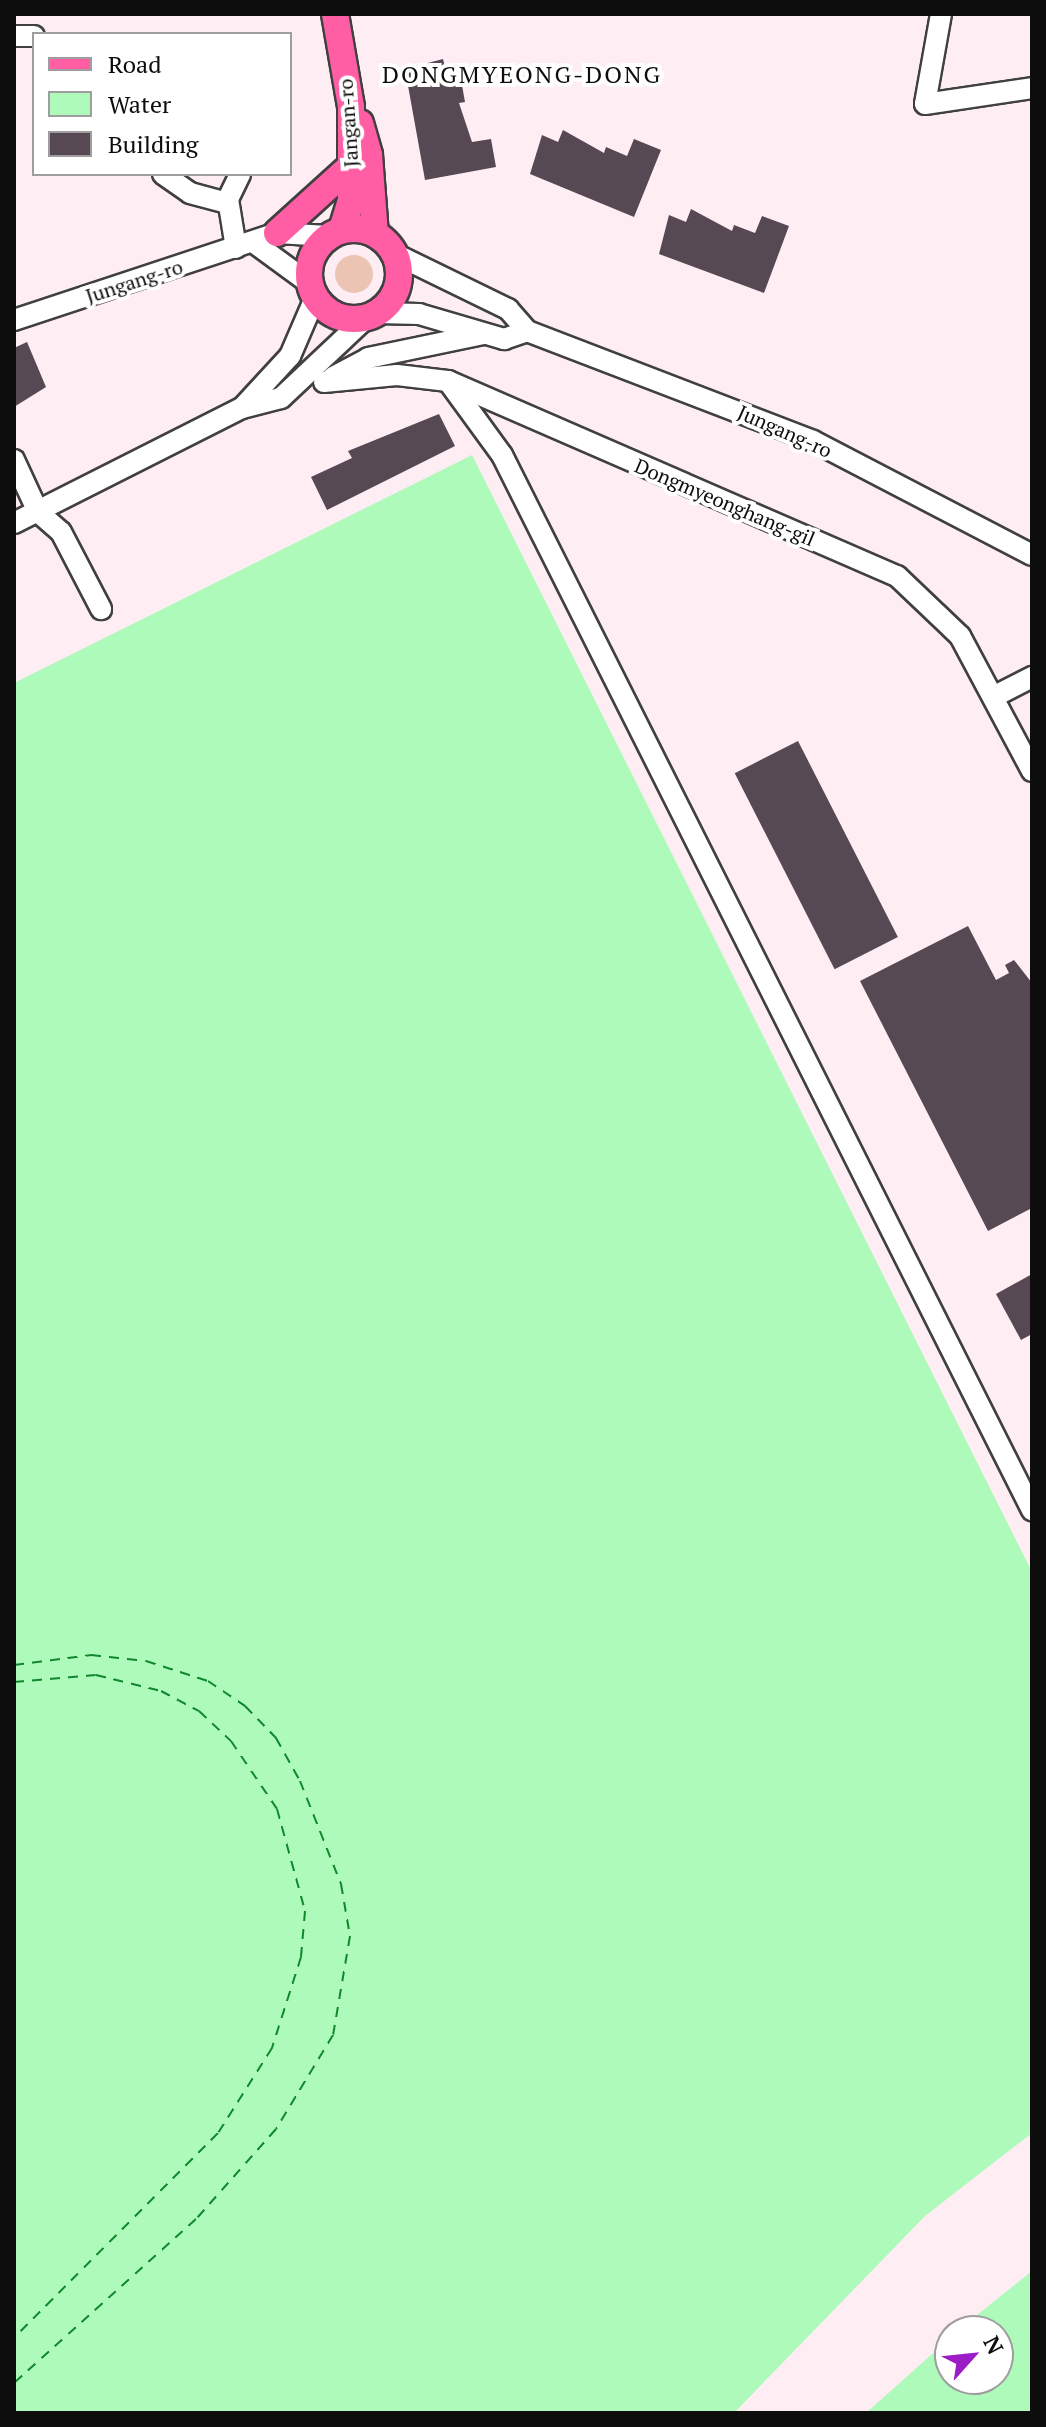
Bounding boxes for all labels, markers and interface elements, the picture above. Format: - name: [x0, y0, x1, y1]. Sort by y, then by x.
- legend: [32, 32, 292, 176]
- text: Road: [108, 48, 162, 80]
- district label: DONGMYEONG-DONG: [382, 61, 662, 89]
- street label: Jangan-ro: [333, 78, 363, 168]
- text: Water: [108, 88, 171, 120]
- text: Building: [108, 128, 198, 160]
- street label: Jungang-ro: [83, 254, 185, 308]
- street label: Jungang-ro: [734, 400, 836, 462]
- street label: Dongmyeonghang-gil: [631, 453, 819, 551]
- north arrow: [934, 2315, 1014, 2395]
- text: N: [977, 2331, 1011, 2359]

